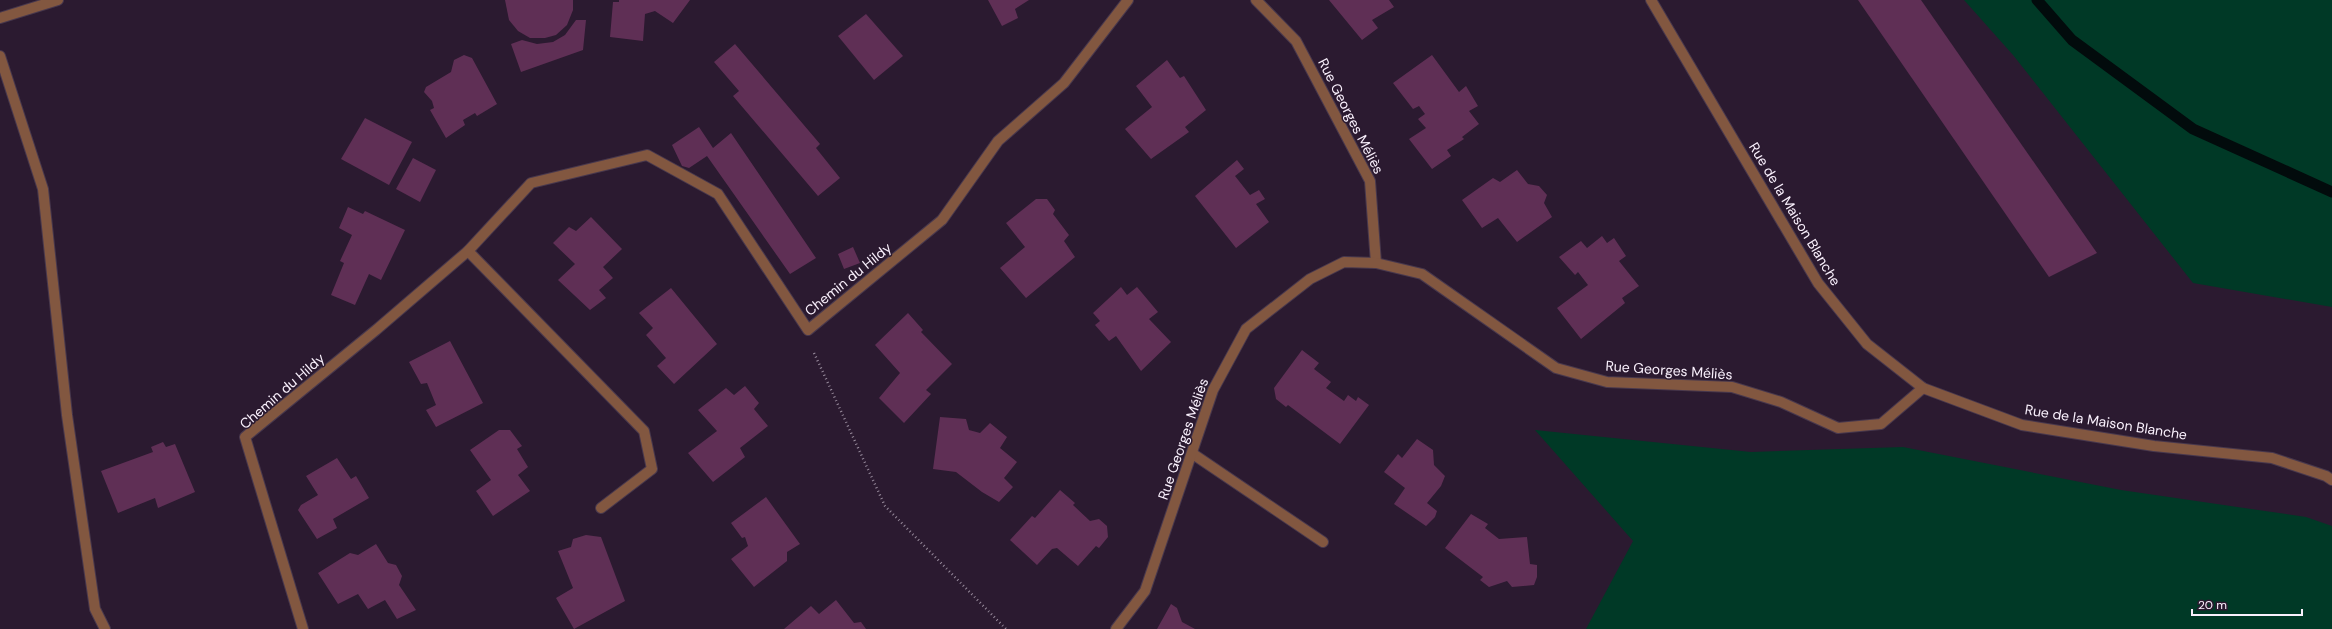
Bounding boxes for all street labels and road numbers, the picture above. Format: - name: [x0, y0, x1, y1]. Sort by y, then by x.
- street label: Rue Georges Méliès: [1314, 55, 1388, 177]
- street label: Rue de la Maison Blanche: [1745, 139, 1845, 289]
- street label: Chemin du Hildy: [801, 238, 895, 320]
- street label: Chemin du Hildy: [236, 349, 328, 433]
- street label: Rue Georges Méliès: [1605, 357, 1733, 383]
- street label: Rue Georges Méliès: [1154, 376, 1212, 502]
- street label: Rue de la Maison Blanche: [2024, 400, 2188, 444]

